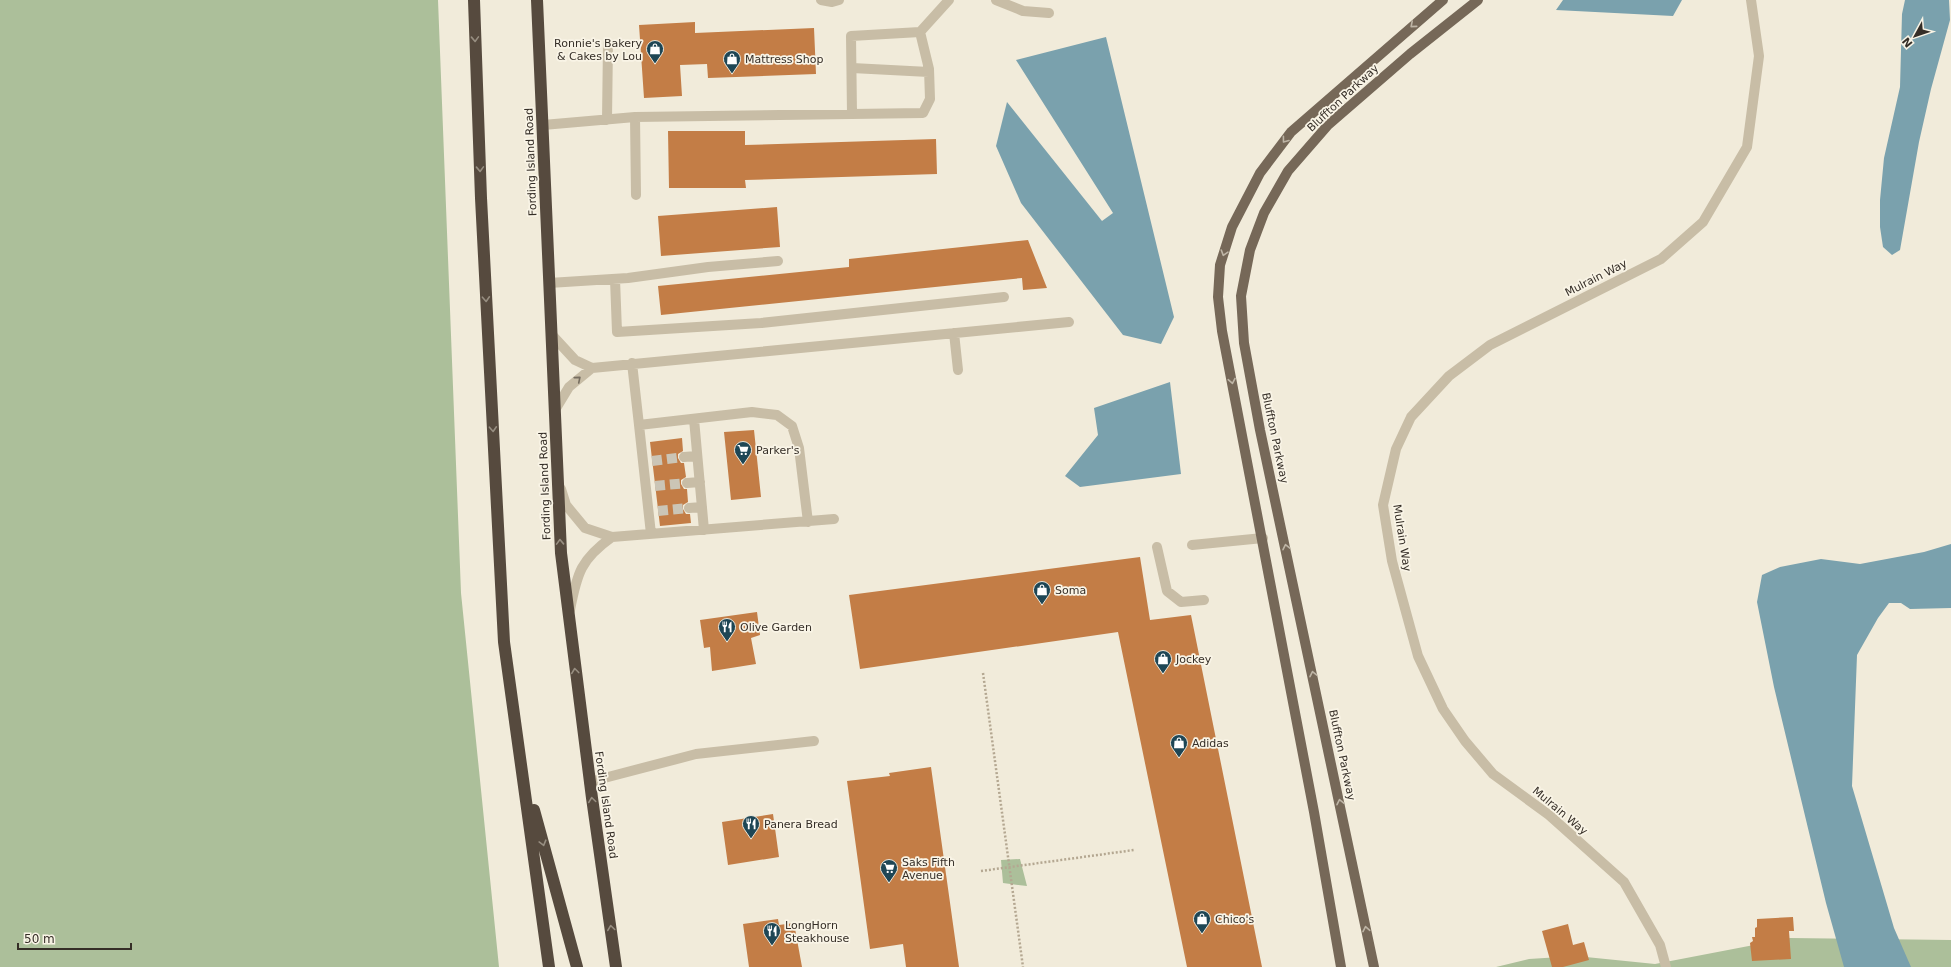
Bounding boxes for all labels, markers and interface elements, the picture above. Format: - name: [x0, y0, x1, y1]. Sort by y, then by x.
- north arrow: [1895, 16, 1935, 56]
- one-way arrow: [1411, 20, 1418, 27]
- text: N: [1900, 34, 1916, 50]
- one-way arrow: [471, 36, 479, 42]
- place label: Ronnie's Bakery & Cakes by Lou: [554, 37, 642, 63]
- shop icon: Ronnie's Bakery & Cakes by Lou: [645, 39, 665, 64]
- shop icon: Mattress Shop: [722, 49, 742, 74]
- place label: Mattress Shop: [745, 53, 824, 66]
- street label: Bluffton Parkway: [1305, 61, 1382, 134]
- street label: Fording Island Road: [523, 108, 539, 216]
- one-way arrow: [1283, 135, 1290, 142]
- one-way arrow: [476, 166, 484, 172]
- one-way arrow: [1220, 249, 1229, 256]
- street label: Mulrain Way: [1563, 257, 1630, 299]
- one-way arrow: [482, 296, 491, 302]
- one-way arrow: [573, 377, 580, 384]
- one-way arrow: [1227, 378, 1236, 384]
- street label: Bluffton Parkway: [1259, 391, 1291, 485]
- one-way arrow: [489, 426, 498, 432]
- street label: Fording Island Road: [537, 432, 553, 540]
- supermarket icon: Parker's: [733, 440, 753, 465]
- place label: Parker's: [756, 444, 800, 457]
- street label: Mulrain Way: [1390, 504, 1414, 573]
- one-way arrow: [556, 539, 564, 545]
- one-way arrow: [1282, 544, 1290, 550]
- shop icon: Soma: [1032, 580, 1052, 605]
- place label: Soma: [1055, 584, 1086, 597]
- restaurant icon: Olive Garden: [717, 617, 737, 642]
- place label: Olive Garden: [740, 621, 812, 634]
- shop icon: Jockey: [1153, 649, 1173, 674]
- place label: Jockey: [1175, 653, 1212, 666]
- one-way arrow: [571, 668, 580, 674]
- one-way arrow: [1309, 671, 1317, 677]
- street label: Bluffton Parkway: [1326, 708, 1358, 802]
- shop icon: Adidas: [1169, 733, 1189, 758]
- place label: Adidas: [1192, 737, 1229, 750]
- street label: Fording Island Road: [592, 750, 620, 860]
- street label: Mulrain Way: [1530, 784, 1590, 838]
- one-way arrow: [588, 797, 597, 803]
- one-way arrow: [1336, 798, 1344, 805]
- restaurant icon: Panera Bread: [741, 814, 761, 839]
- place label: Panera Bread: [764, 818, 838, 831]
- one-way arrow: [538, 839, 547, 846]
- place label: Saks Fifth Avenue: [902, 856, 955, 882]
- supermarket icon: Saks Fifth Avenue: [879, 858, 899, 883]
- shop icon: Chico's: [1192, 909, 1212, 934]
- place label: Chico's: [1215, 913, 1255, 926]
- place label: LongHorn Steakhouse: [785, 919, 850, 945]
- restaurant icon: LongHorn Steakhouse: [762, 921, 782, 946]
- scale bar: [18, 925, 131, 951]
- one-way arrow: [607, 925, 616, 931]
- one-way arrow: [1363, 926, 1371, 932]
- text: 50 m: [24, 932, 55, 946]

